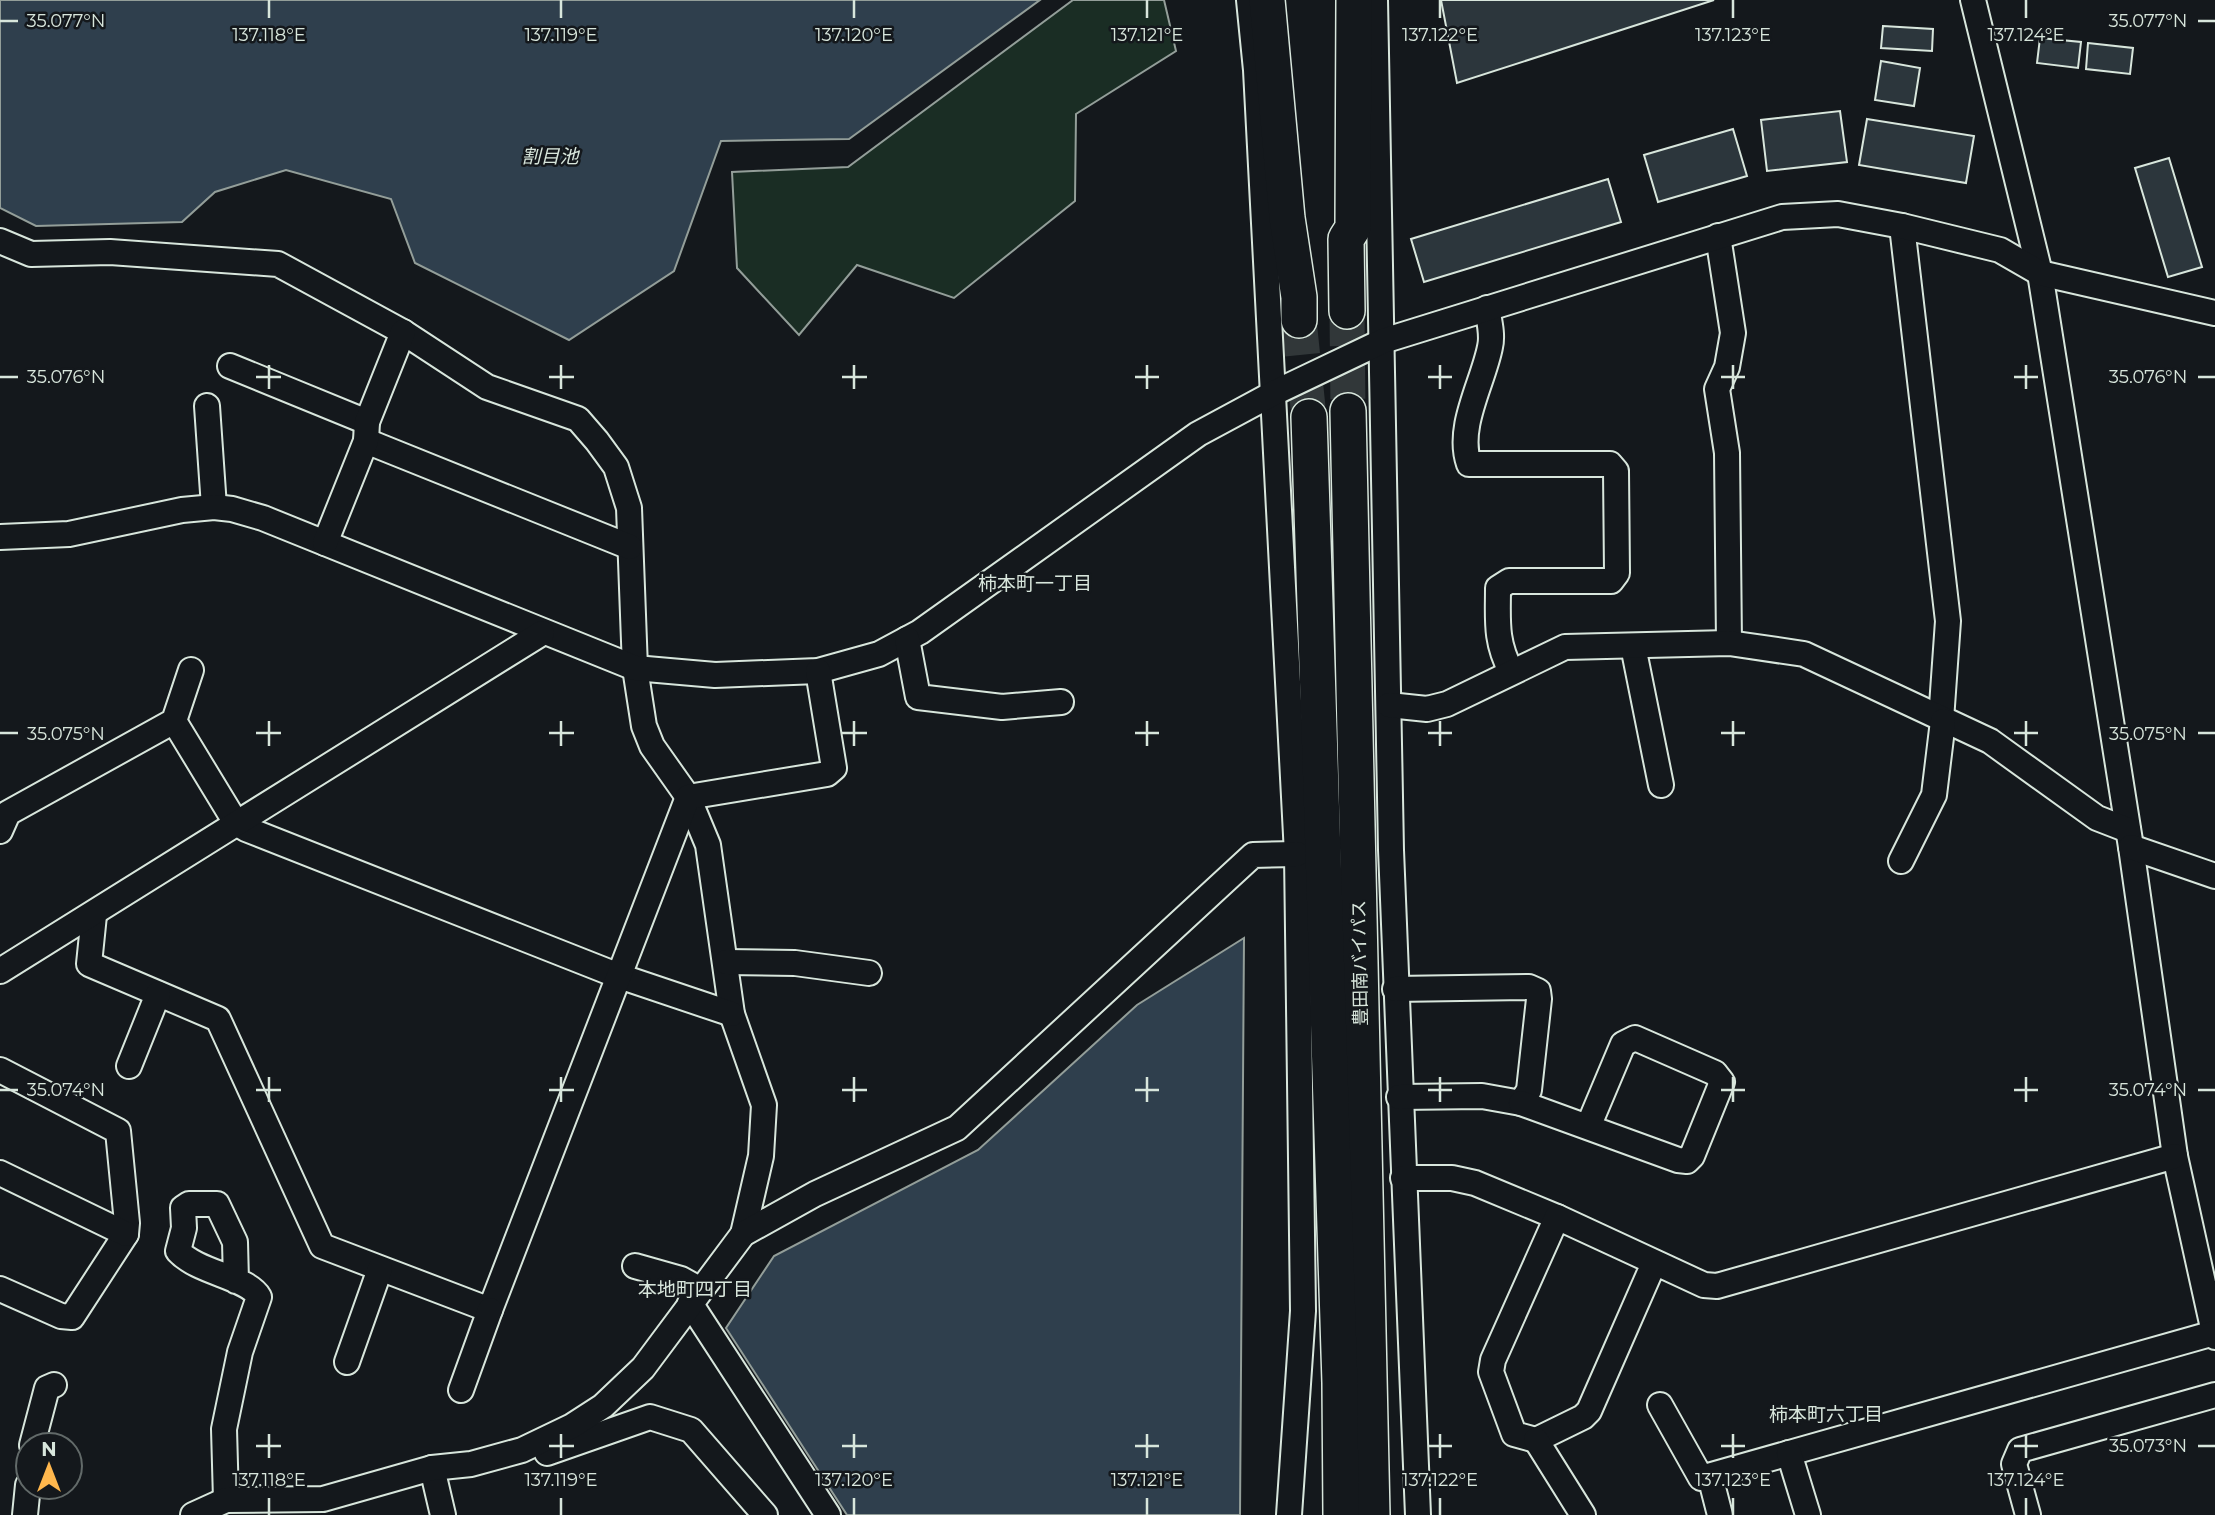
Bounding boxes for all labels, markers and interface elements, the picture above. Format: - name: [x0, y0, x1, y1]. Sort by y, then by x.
- text: 35.077°N: [26, 10, 106, 32]
- text: 35.077°N: [2108, 10, 2188, 32]
- text: 137.118°E: [232, 24, 306, 46]
- text: 137.119°E: [524, 24, 598, 46]
- text: 137.120°E: [815, 24, 893, 46]
- text: 137.121°E: [1111, 24, 1183, 46]
- text: 137.122°E: [1402, 24, 1478, 46]
- text: 137.123°E: [1695, 24, 1771, 46]
- text: 137.124°E: [1988, 24, 2064, 46]
- water label: 割目池: [521, 145, 580, 168]
- text: 35.076°N: [27, 366, 105, 388]
- text: 35.076°N: [2109, 366, 2187, 388]
- district label: 柿本町一丁目: [978, 572, 1092, 595]
- text: 35.075°N: [27, 723, 105, 745]
- text: 35.075°N: [2109, 723, 2187, 745]
- street label: 豊田南バイパス: [1348, 900, 1372, 1026]
- text: 35.074°N: [27, 1079, 105, 1101]
- text: 35.074°N: [2109, 1079, 2187, 1101]
- district label: 本地町四丁目: [638, 1278, 752, 1301]
- district label: 柿本町六丁目: [1769, 1403, 1883, 1426]
- north arrow: [14, 1431, 84, 1501]
- text: 35.073°N: [2109, 1435, 2187, 1457]
- text: N: [41, 1438, 57, 1461]
- text: 137.118°E: [232, 1469, 306, 1491]
- text: 137.119°E: [524, 1469, 598, 1491]
- text: 137.120°E: [815, 1469, 893, 1491]
- text: 137.121°E: [1111, 1469, 1183, 1491]
- text: 137.122°E: [1402, 1469, 1478, 1491]
- text: 137.123°E: [1695, 1469, 1771, 1491]
- text: 137.124°E: [1988, 1469, 2064, 1491]

